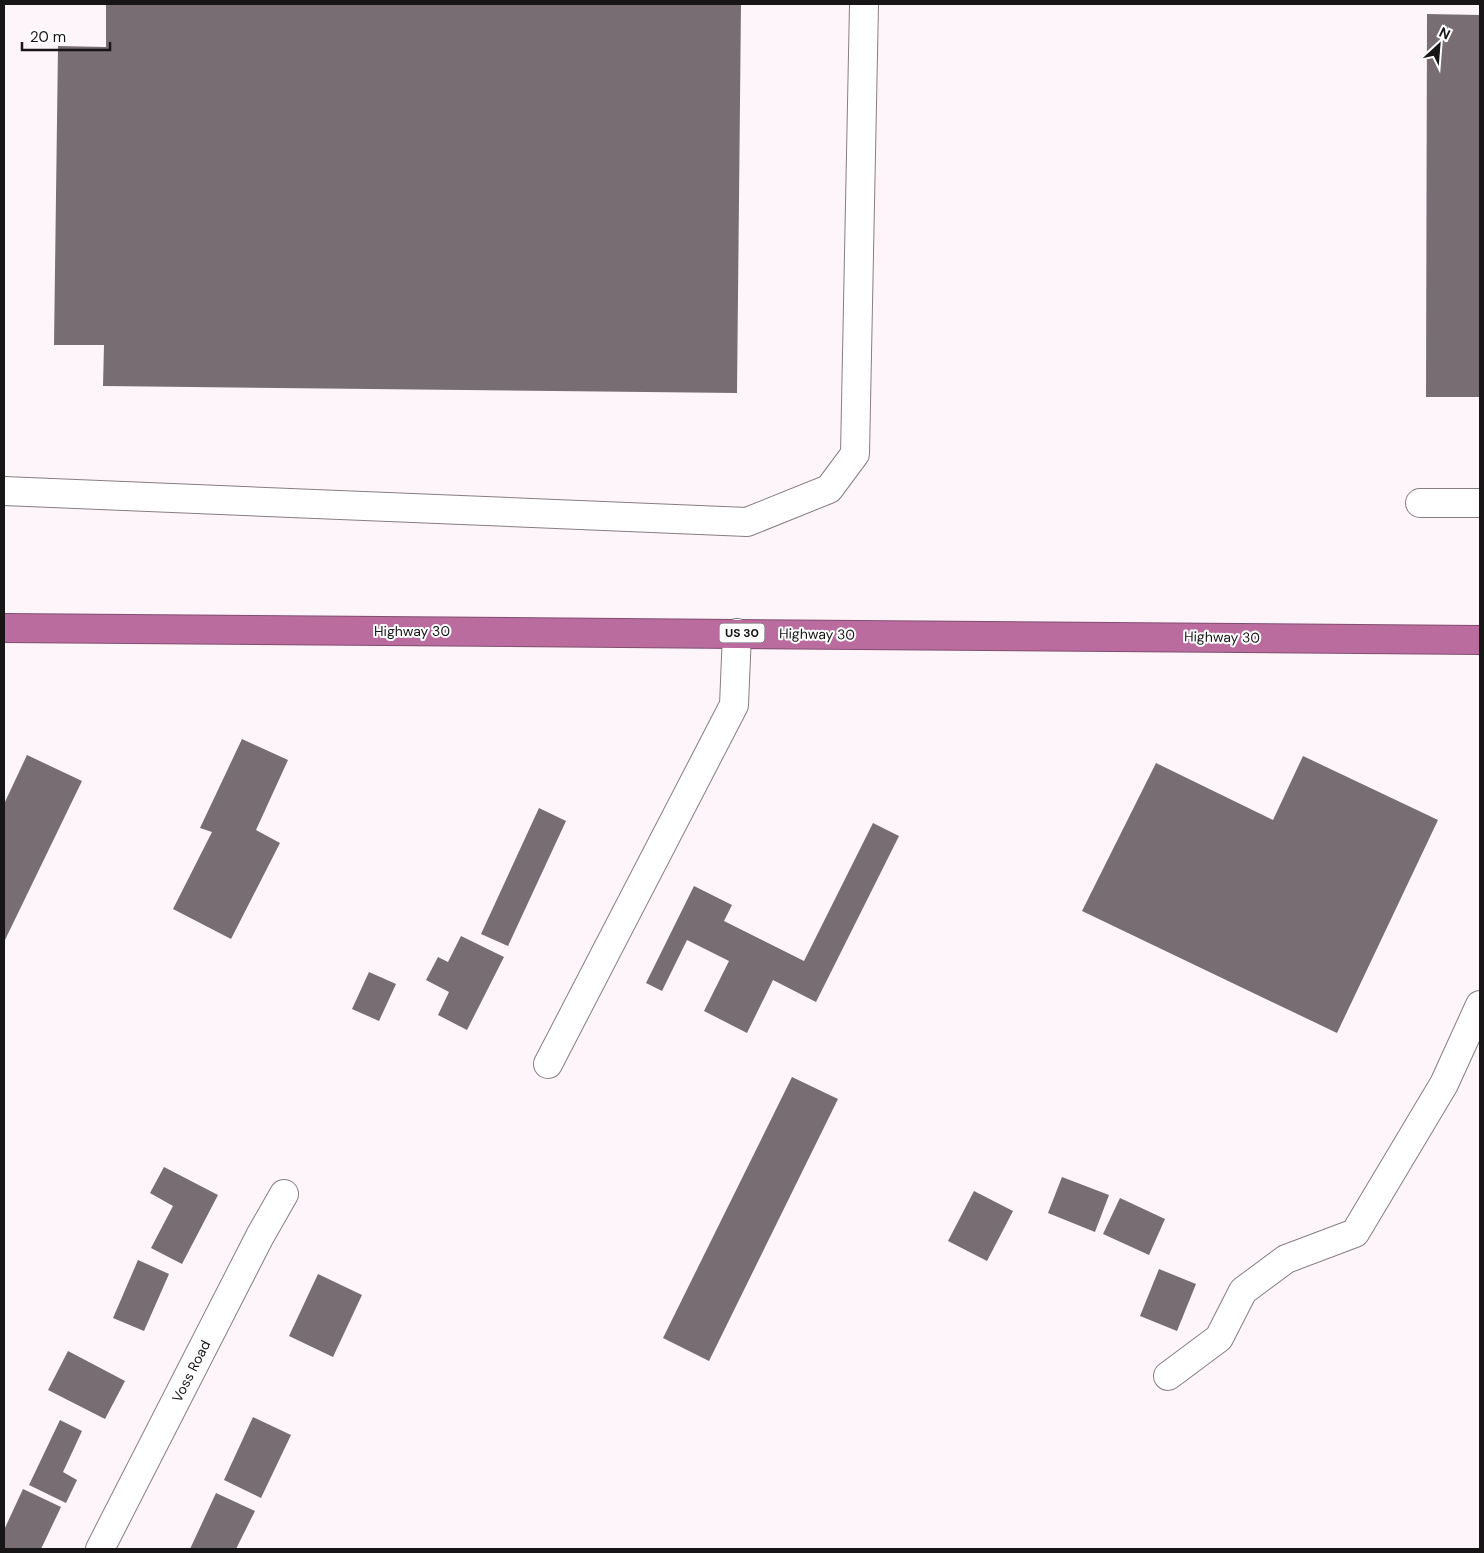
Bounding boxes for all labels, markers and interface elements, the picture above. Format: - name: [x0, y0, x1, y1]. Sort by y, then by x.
- scale bar: [22, 20, 110, 52]
- north arrow: [1414, 20, 1464, 70]
- text: N: [1436, 23, 1453, 44]
- text: 20 m: [30, 27, 66, 47]
- street label: Highway 30: [374, 622, 450, 640]
- road number: US 30: [720, 624, 764, 642]
- street label: Highway 30: [779, 624, 855, 644]
- street label: Highway 30: [1184, 627, 1260, 647]
- street label: Voss Road: [168, 1337, 214, 1405]

